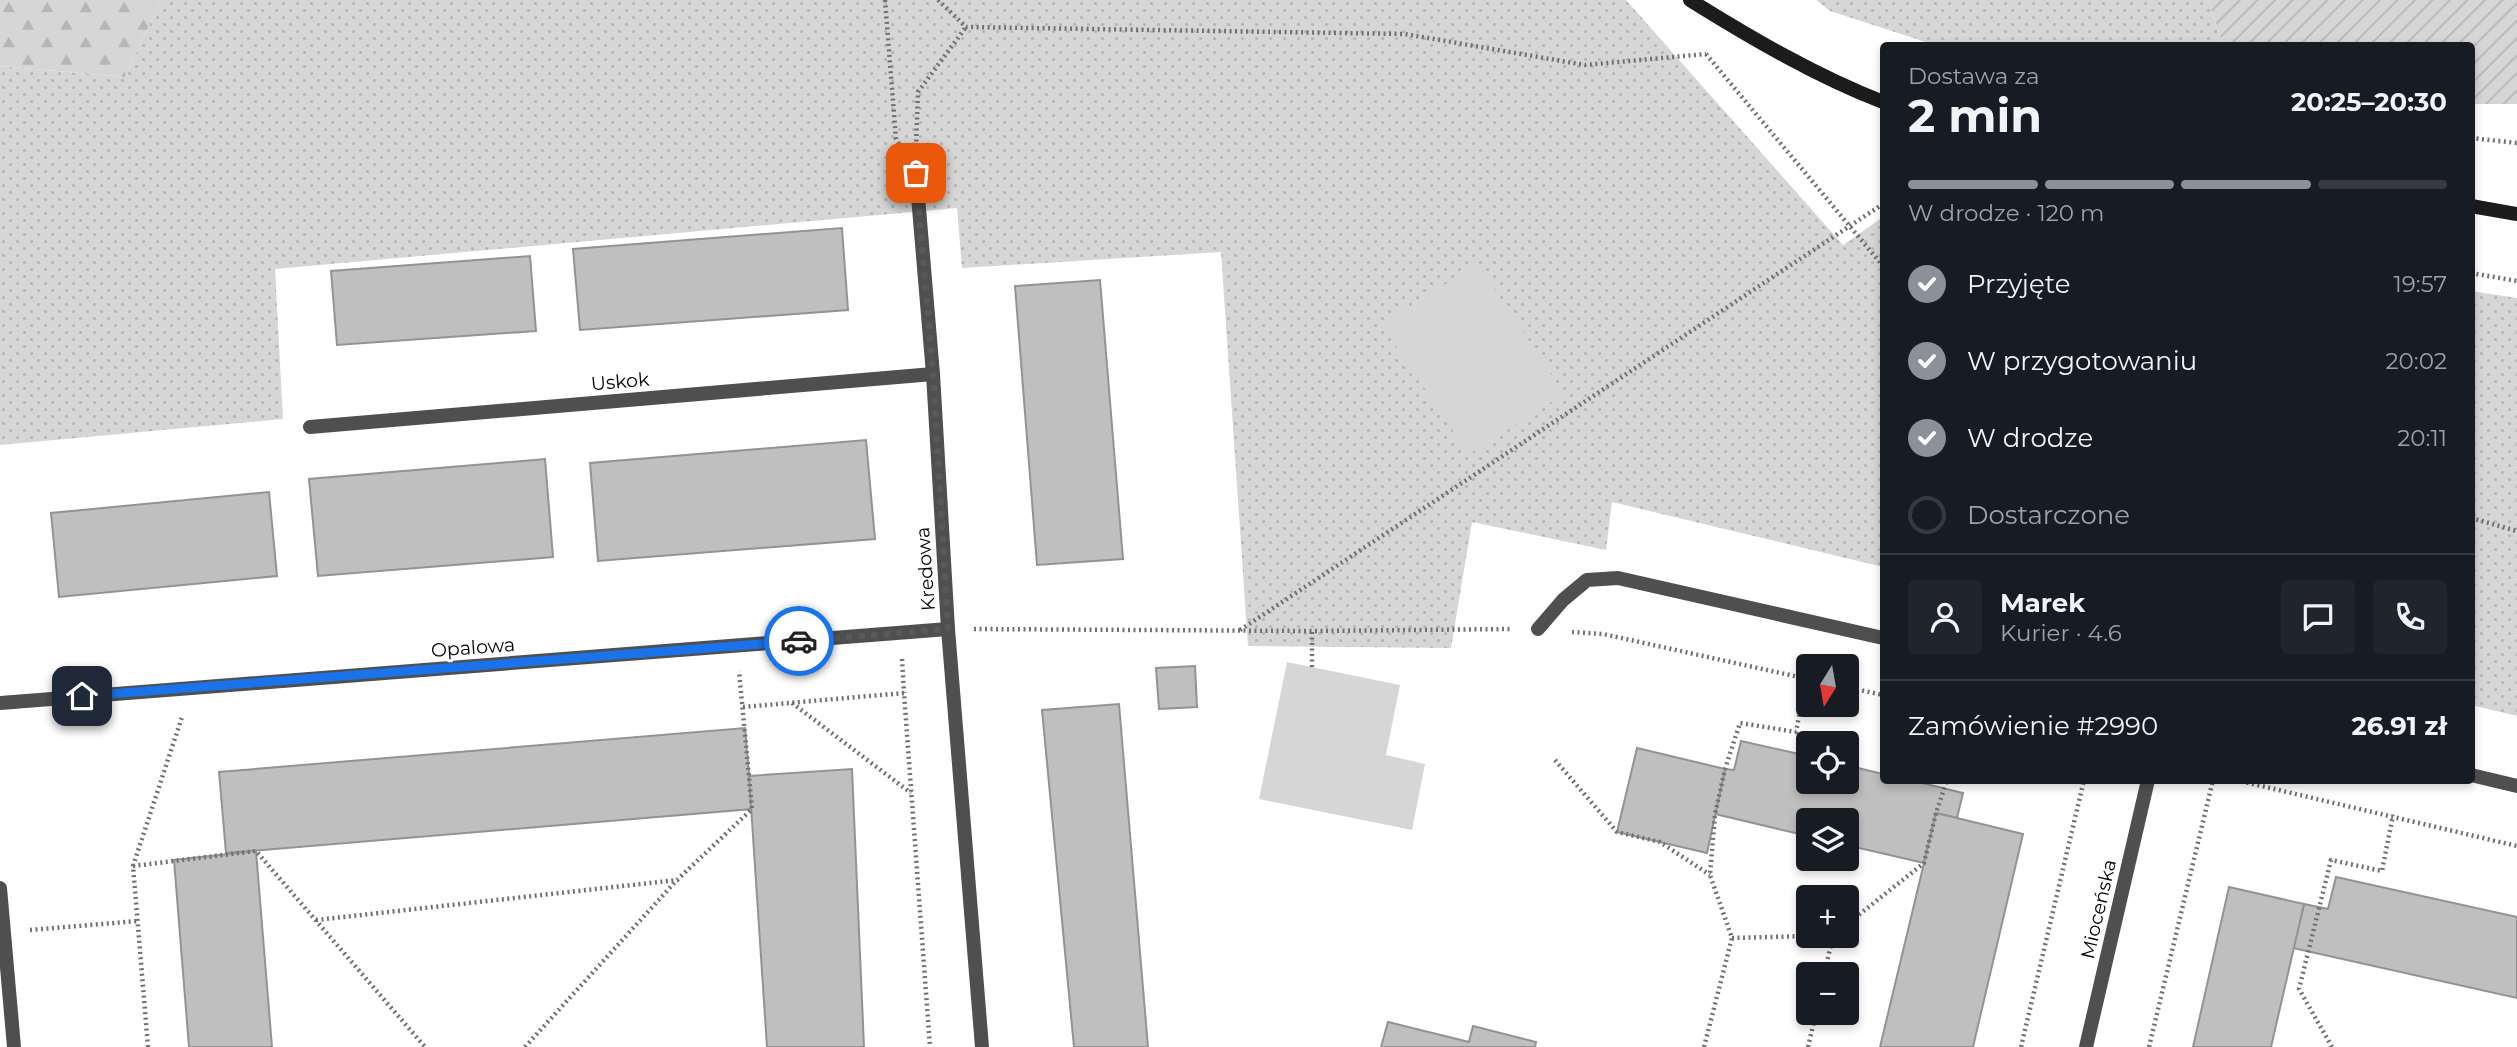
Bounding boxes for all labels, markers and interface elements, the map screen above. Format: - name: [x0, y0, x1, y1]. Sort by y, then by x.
- text: Dostawa za: [1908, 62, 2040, 90]
- text: 20:25–20:30: [2291, 86, 2447, 118]
- text: 2 min: [1908, 87, 2042, 144]
- pin: [886, 143, 946, 203]
- icon: bag: [897, 154, 935, 192]
- text: W drodze · 120 m: [1908, 199, 2104, 227]
- icon: check: [1908, 265, 1946, 303]
- text: Przyjęte: [1967, 268, 2070, 300]
- text: 19:57: [2394, 270, 2447, 298]
- icon: check: [1908, 342, 1946, 380]
- text: W przygotowaniu: [1967, 345, 2197, 377]
- text: 20:02: [2386, 347, 2447, 375]
- street label: Uskok: [590, 367, 651, 396]
- icon: check: [1908, 419, 1946, 457]
- text: W drodze: [1967, 422, 2093, 454]
- text: 20:11: [2397, 424, 2447, 452]
- text: Dostarczone: [1967, 499, 2130, 531]
- street label: Kredowa: [911, 526, 940, 612]
- button: person: [1908, 580, 1982, 654]
- button: chat: [2281, 580, 2355, 654]
- button: phone: [2373, 580, 2447, 654]
- text: Marek: [2000, 587, 2085, 619]
- courier: [764, 606, 834, 676]
- text: Kurier · 4.6: [2000, 619, 2122, 647]
- icon: car: [780, 622, 818, 660]
- street label: Opalowa: [430, 633, 516, 662]
- north arrow: [1796, 654, 1858, 718]
- map controls: [1796, 654, 1859, 1025]
- pin: [52, 666, 112, 726]
- icon: home: [63, 677, 101, 715]
- text: Zamówienie #2990: [1908, 710, 2158, 742]
- text: 26.91 zł: [2351, 710, 2447, 742]
- button: locate: [1796, 731, 1859, 794]
- button: layers: [1796, 808, 1859, 871]
- street label: Mioceńska: [2076, 857, 2121, 961]
- button: +: [1796, 885, 1859, 948]
- button: −: [1796, 962, 1859, 1025]

